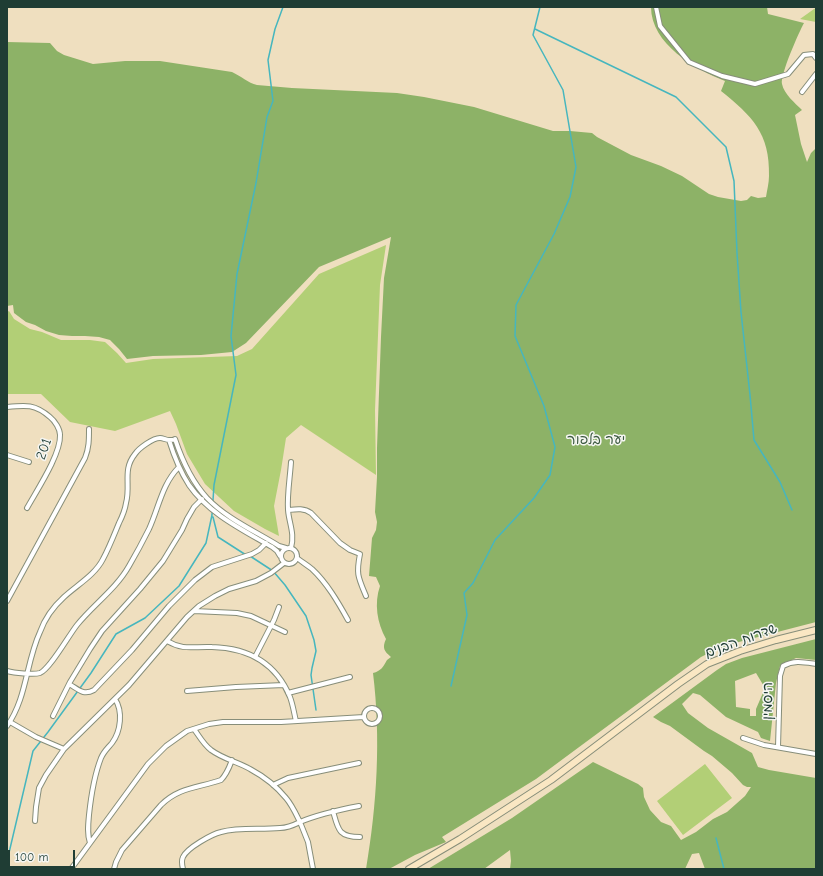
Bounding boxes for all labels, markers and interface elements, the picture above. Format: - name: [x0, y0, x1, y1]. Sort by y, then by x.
- park label: יער בלפור: [567, 432, 625, 448]
- street label: 201: [33, 436, 55, 462]
- street label: שדרות הבנים: [702, 620, 780, 662]
- street label: היסמין: [759, 682, 777, 720]
- scale bar: [10, 842, 77, 868]
- text: 100 m: [15, 850, 48, 864]

